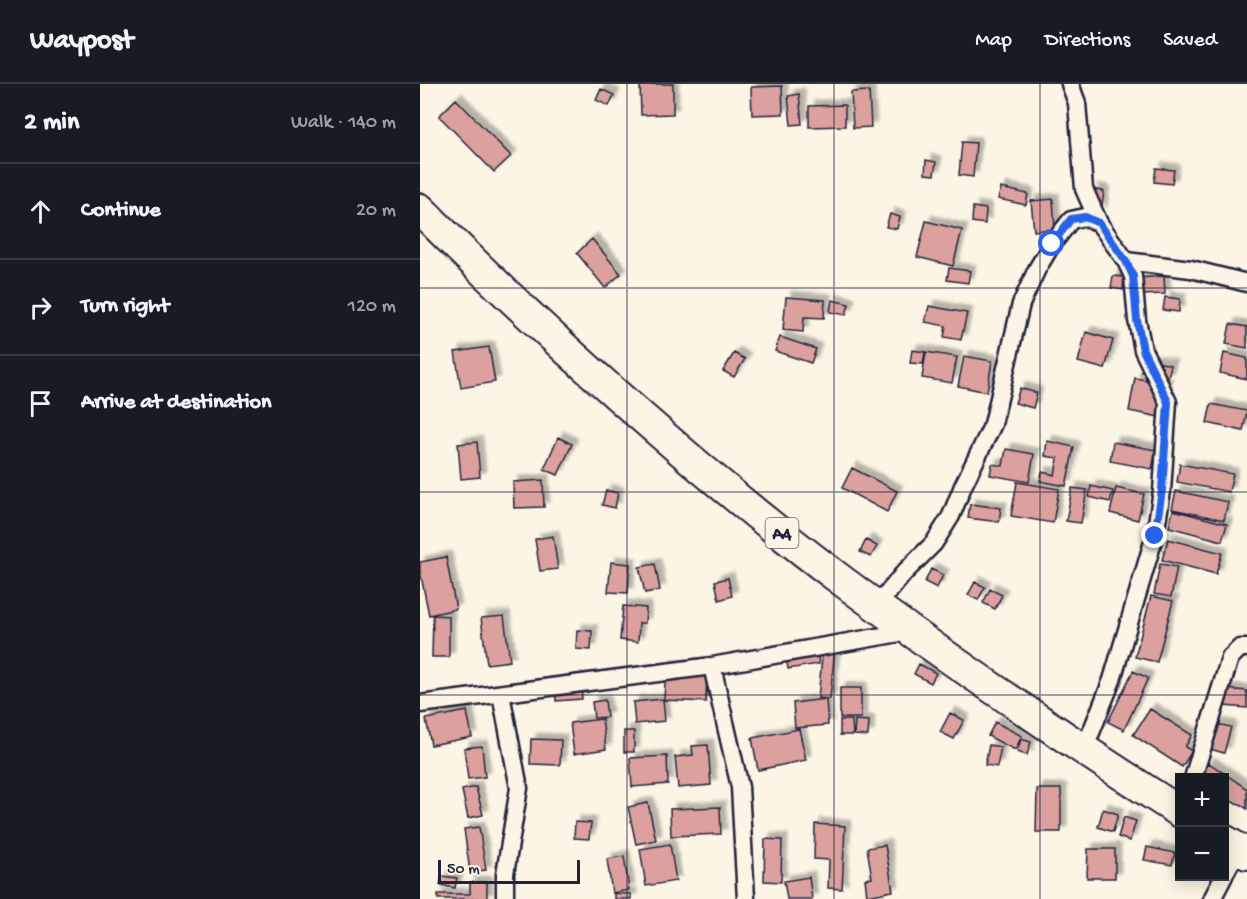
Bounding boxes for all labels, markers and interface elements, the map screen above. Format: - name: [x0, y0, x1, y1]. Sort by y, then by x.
- text: Waypost: [30, 25, 133, 58]
- text: Map: [975, 29, 1012, 54]
- text: Directions: [1045, 29, 1130, 54]
- text: Saved: [1163, 29, 1217, 54]
- text: 2 min: [24, 108, 79, 139]
- text: Walk · 140 m: [291, 112, 396, 135]
- icon: ahead: [24, 195, 57, 228]
- text: Continue: [81, 198, 161, 224]
- text: 20 m: [356, 200, 396, 223]
- route start: [1038, 230, 1064, 256]
- icon: right: [24, 291, 57, 324]
- text: Turn right: [81, 294, 169, 320]
- text: 120 m: [348, 296, 396, 319]
- icon: arrive: [24, 387, 57, 420]
- text: Arrive at destination: [81, 390, 271, 416]
- road number: A4: [766, 518, 798, 548]
- route end: [1141, 522, 1167, 548]
- map controls: [1175, 773, 1229, 881]
- button: +: [1175, 773, 1229, 827]
- button: −: [1175, 827, 1229, 881]
- scale bar: [438, 857, 580, 884]
- text: 50 m: [447, 861, 480, 880]

